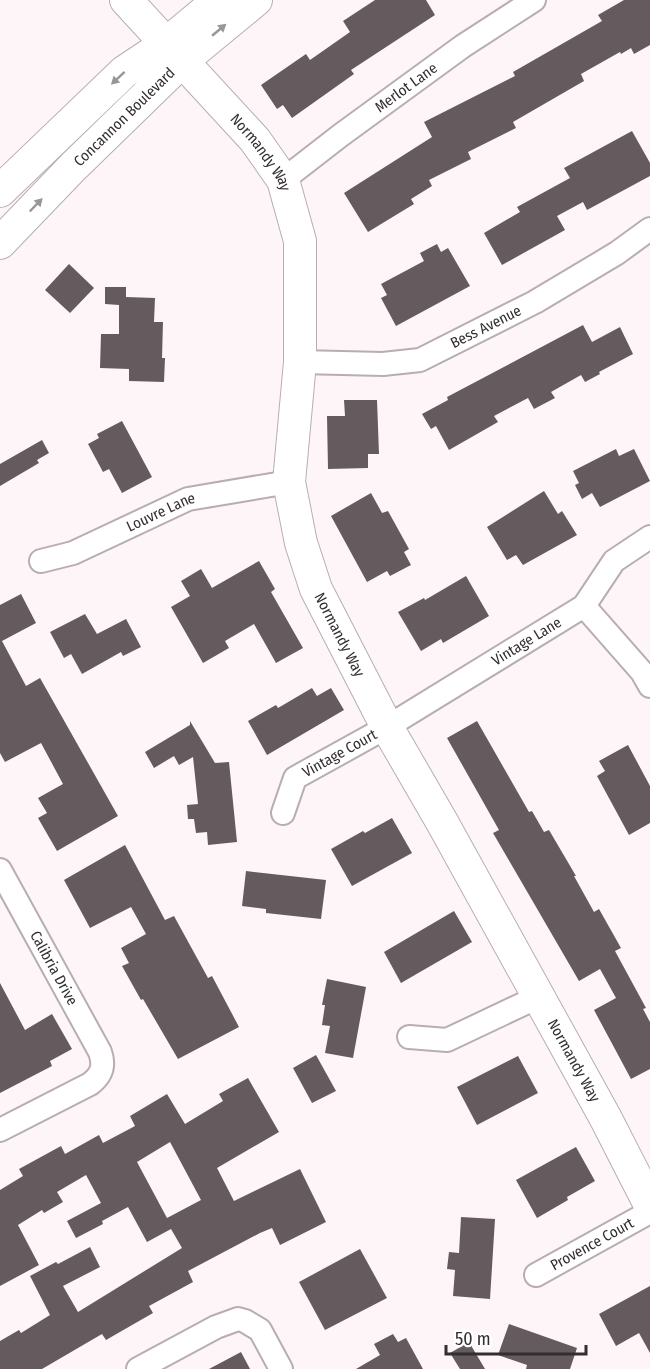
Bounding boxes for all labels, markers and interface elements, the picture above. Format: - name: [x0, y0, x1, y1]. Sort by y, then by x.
- one-way arrow: [211, 24, 227, 37]
- street label: Merlot Lane: [371, 59, 441, 116]
- street label: Concannon Boulevard: [70, 64, 179, 170]
- one-way arrow: [111, 71, 126, 85]
- street label: Normandy Way: [226, 110, 295, 193]
- one-way arrow: [29, 198, 43, 212]
- street label: Bess Avenue: [447, 301, 524, 352]
- street label: Louvre Lane: [124, 489, 196, 536]
- street label: Normandy Way: [310, 590, 369, 680]
- street label: Vintage Lane: [488, 613, 565, 669]
- street label: Vintage Court: [299, 725, 380, 781]
- street label: Calibria Drive: [26, 928, 82, 1008]
- street label: Normandy Way: [544, 1016, 604, 1105]
- street label: Provence Court: [547, 1214, 637, 1274]
- scale bar: [446, 1318, 586, 1356]
- text: 50 m: [455, 1328, 491, 1350]

